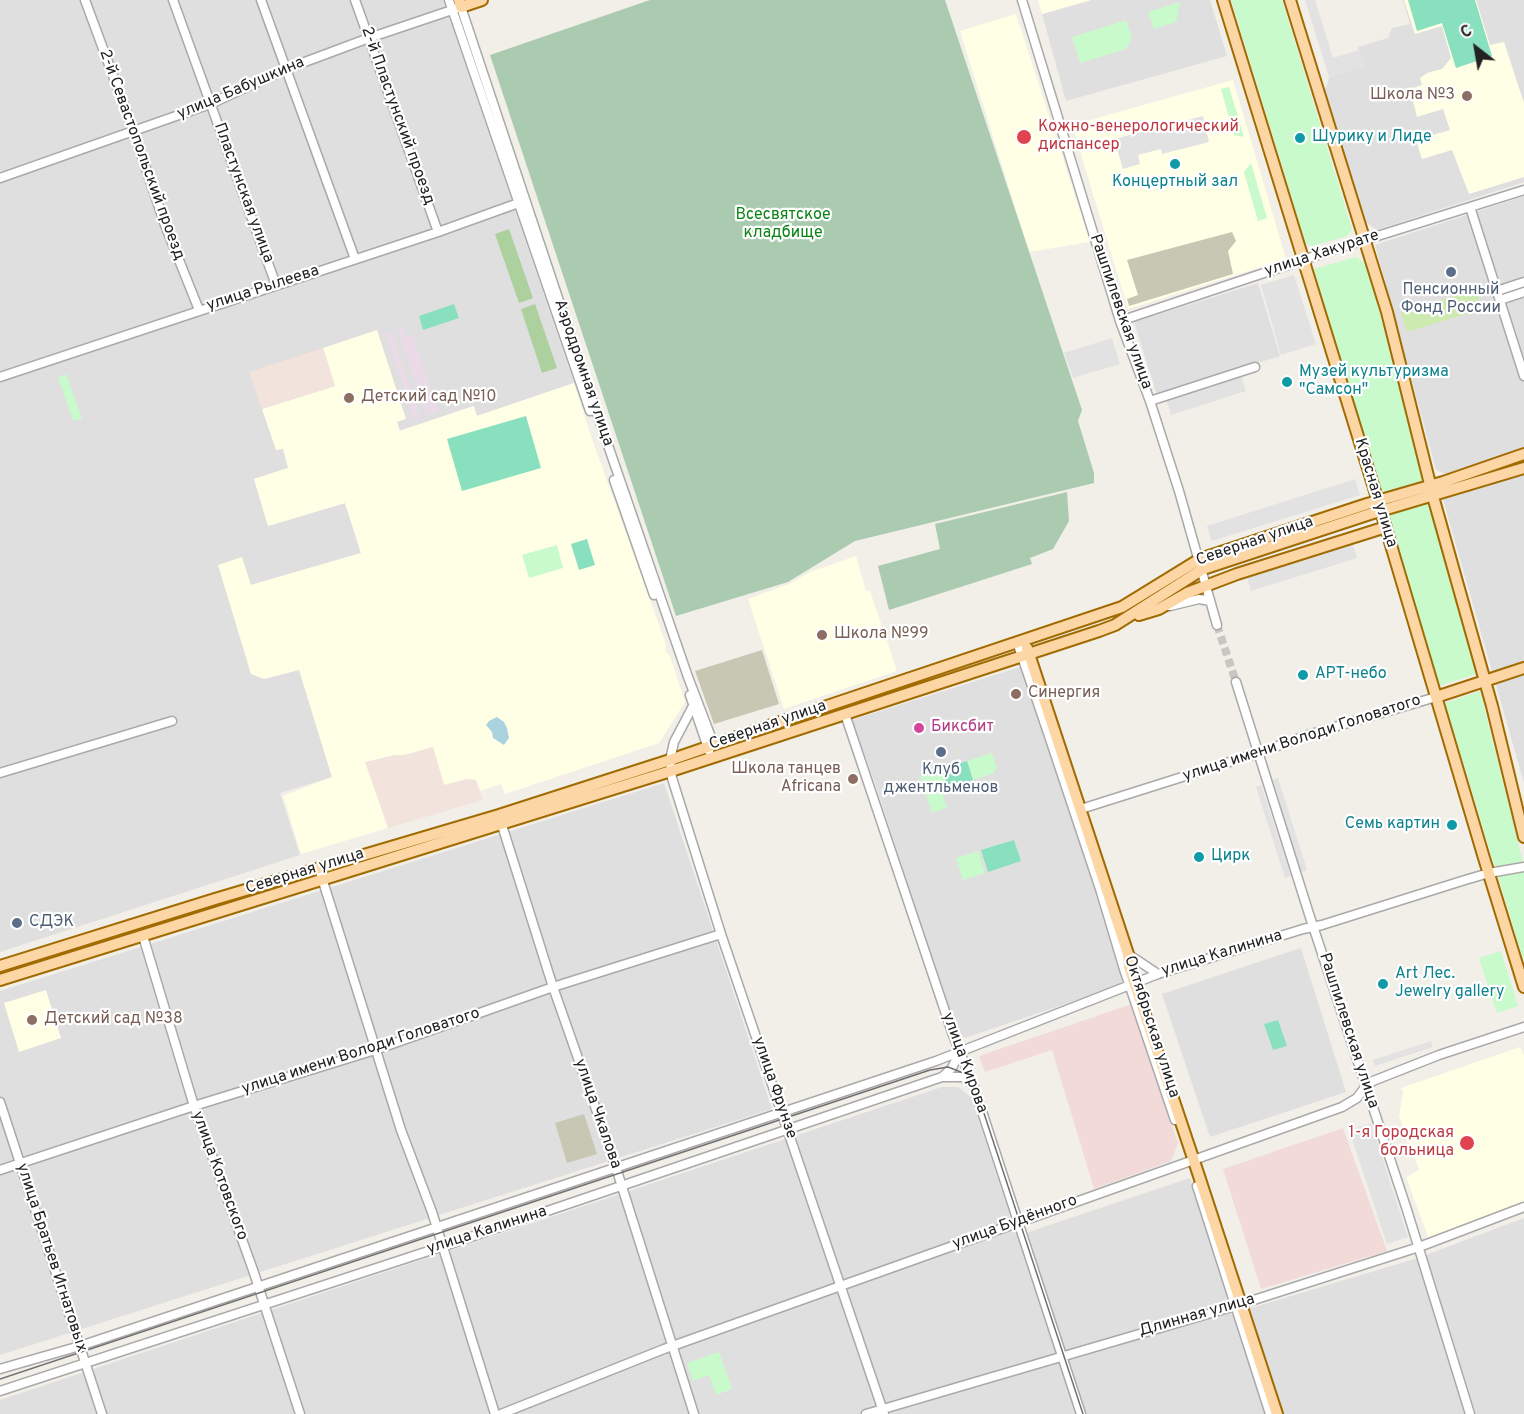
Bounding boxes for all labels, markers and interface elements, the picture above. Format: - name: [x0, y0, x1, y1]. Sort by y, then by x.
- north arrow: [1446, 18, 1506, 78]
- text: С: [1457, 21, 1476, 44]
- street label: 2-й Пластунский проезд: [356, 24, 438, 208]
- street label: 2-й Севастопольский проезд: [94, 47, 188, 263]
- street label: улица Бабушкина: [175, 54, 307, 124]
- place label: Школа №3: [1370, 86, 1455, 106]
- marker: Школа №3: [1460, 89, 1474, 103]
- place label: Кожно-венерологический диспансер: [1038, 118, 1239, 156]
- street label: Пластунская улица: [209, 120, 277, 266]
- marker: Кожно-венерологический диспансер: [1015, 128, 1033, 146]
- place label: Шурику и Лиде: [1312, 128, 1432, 148]
- marker: Шурику и Лиде: [1293, 131, 1307, 145]
- marker: Концертный зал: [1168, 157, 1182, 171]
- place label: Концертный зал: [1112, 173, 1238, 193]
- park label: Всесвятское кладбище: [735, 206, 831, 244]
- street label: улица Хакурате: [1262, 226, 1382, 282]
- street label: Рашпилевская улица: [1085, 232, 1155, 392]
- street label: улица Рылеева: [204, 262, 322, 316]
- marker: Пенсионный Фонд России: [1444, 265, 1458, 279]
- place label: Пенсионный Фонд России: [1401, 281, 1501, 319]
- street label: Аэродромная улица: [549, 297, 617, 449]
- place label: Музей культуризма "Самсон": [1299, 363, 1449, 401]
- marker: Музей культуризма "Самсон": [1280, 375, 1294, 389]
- place label: Детский сад №10: [361, 388, 497, 408]
- marker: Детский сад №10: [342, 391, 356, 405]
- street label: Красная улица: [1349, 436, 1401, 550]
- street label: Северная улица: [1194, 513, 1316, 571]
- place label: Школа №99: [834, 625, 929, 645]
- marker: Школа №99: [815, 628, 829, 642]
- place label: АРТ-небо: [1315, 665, 1387, 685]
- marker: АРТ-небо: [1296, 668, 1310, 682]
- place label: Синергия: [1028, 684, 1100, 704]
- marker: Синергия: [1009, 687, 1023, 701]
- street label: улица имени Володи Головатого: [1181, 691, 1423, 787]
- street label: Северная улица: [707, 697, 829, 755]
- place label: Биксбит: [931, 718, 994, 738]
- marker: Биксбит: [912, 721, 926, 735]
- marker: Клуб джентльменов: [934, 745, 948, 759]
- place label: Школа танцев Africana: [731, 760, 841, 798]
- place label: Клуб джентльменов: [884, 761, 998, 799]
- marker: Школа танцев Africana: [846, 772, 860, 786]
- place label: Семь картин: [1345, 815, 1440, 835]
- marker: Семь картин: [1445, 818, 1459, 832]
- street label: Северная улица: [244, 845, 366, 899]
- place label: Цирк: [1211, 847, 1250, 867]
- marker: Цирк: [1192, 850, 1206, 864]
- place label: СДЭК: [29, 913, 74, 933]
- marker: СДЭК: [10, 916, 24, 930]
- street label: улица Калинина: [1159, 927, 1285, 981]
- street label: Рашпилевская улица: [1314, 951, 1382, 1111]
- street label: Октябрьская улица: [1119, 954, 1183, 1100]
- place label: Art Лес. Jewelry gallery: [1395, 965, 1504, 1003]
- marker: Art Лес. Jewelry gallery: [1376, 977, 1390, 991]
- street label: улица имени Володи Головатого: [240, 1004, 482, 1100]
- place label: Детский сад №38: [44, 1010, 183, 1030]
- street label: улица Кирова: [937, 1010, 991, 1116]
- marker: Детский сад №38: [25, 1013, 39, 1027]
- street label: улица Фрунзе: [748, 1034, 800, 1142]
- street label: улица Чкалова: [569, 1057, 625, 1171]
- street label: улица Котовского: [187, 1109, 251, 1243]
- place label: 1-я Городская больница: [1348, 1124, 1454, 1162]
- marker: 1-я Городская больница: [1458, 1134, 1476, 1152]
- street label: улица Братьев Игнатовых: [11, 1161, 91, 1355]
- street label: улица Будённого: [950, 1192, 1080, 1254]
- street label: улица Калинина: [424, 1203, 550, 1259]
- street label: Длинная улица: [1137, 1290, 1257, 1342]

